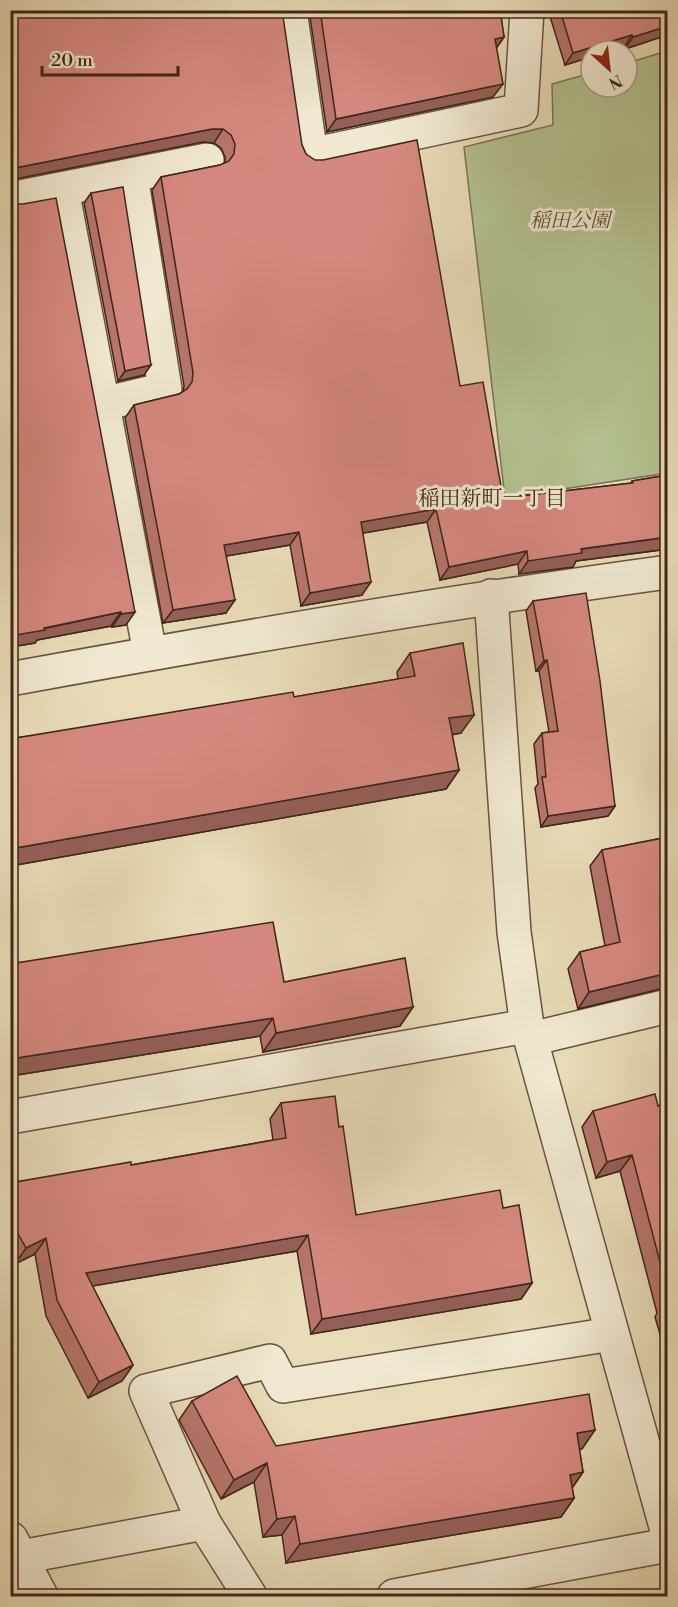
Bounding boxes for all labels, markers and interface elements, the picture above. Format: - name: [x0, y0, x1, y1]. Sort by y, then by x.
- scale bar: [42, 39, 178, 77]
- north arrow: [579, 39, 639, 99]
- text: 20 m: [51, 49, 93, 72]
- text: N: [605, 70, 626, 93]
- park label: 稲田公園: [530, 209, 613, 234]
- district label: 稲田新町一丁目: [419, 486, 566, 512]

